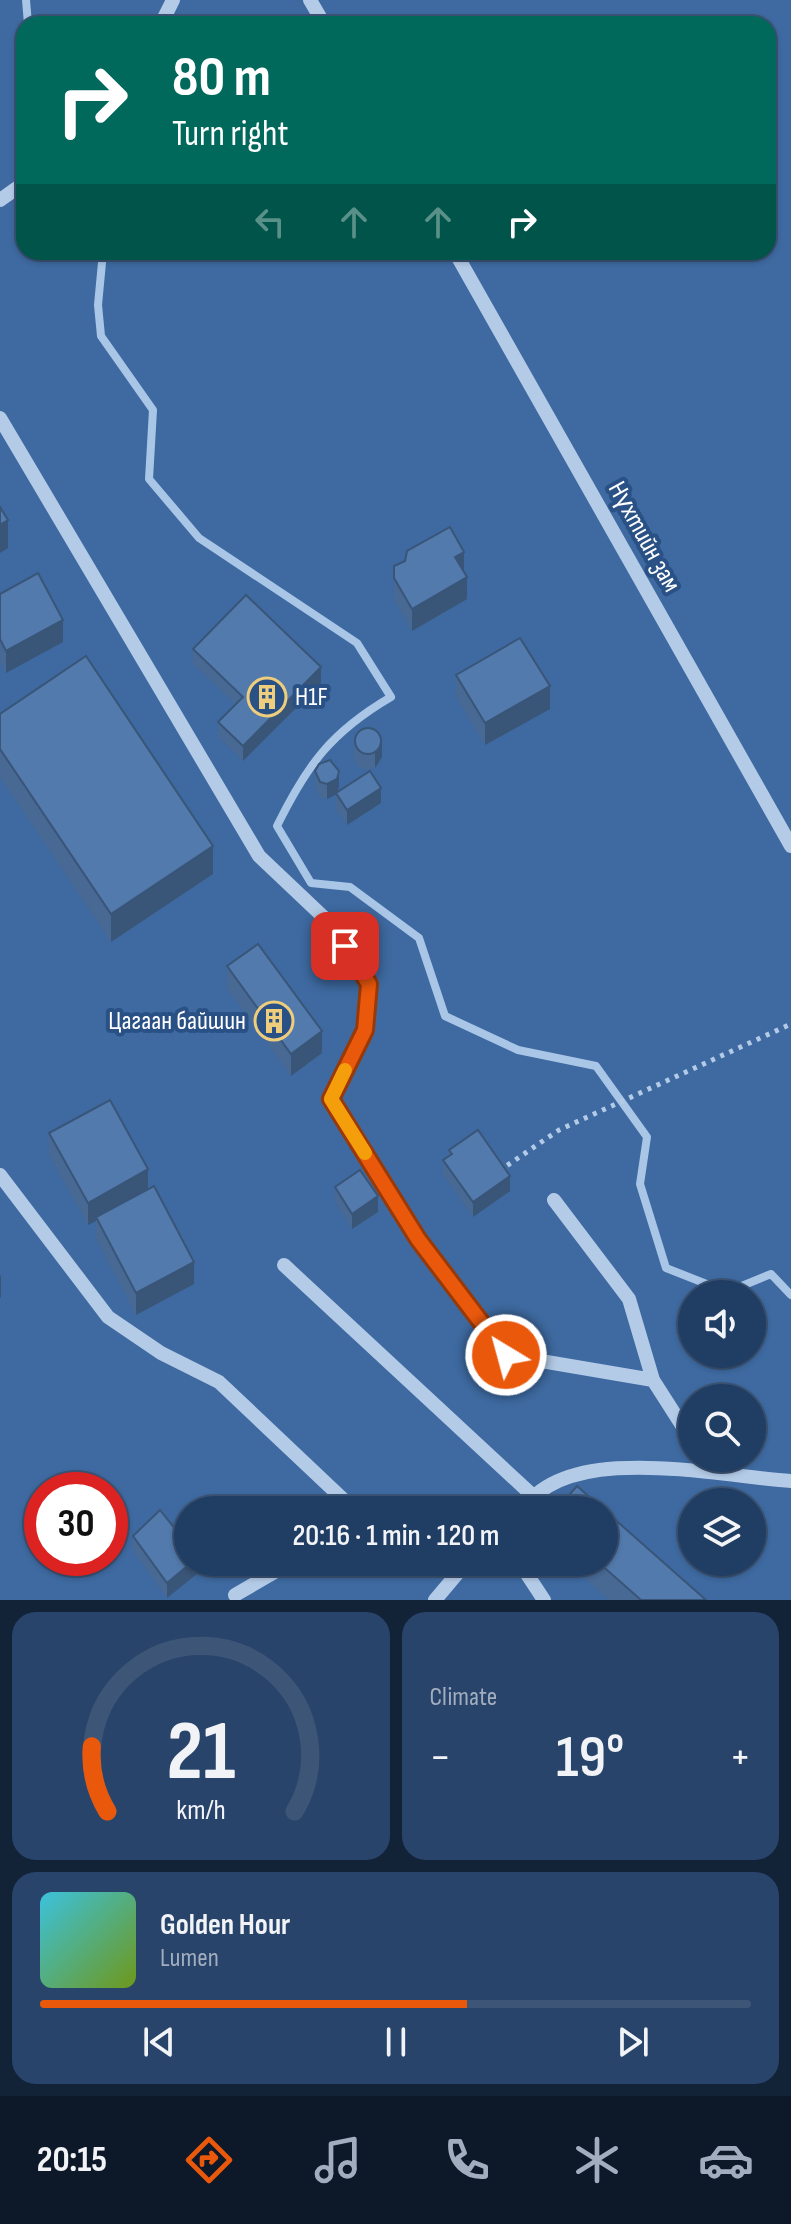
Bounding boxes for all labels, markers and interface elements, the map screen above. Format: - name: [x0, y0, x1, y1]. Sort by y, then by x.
- text: 80 m: [172, 45, 271, 112]
- icon: right: [40, 48, 144, 152]
- text: Turn right: [172, 113, 289, 156]
- icon: left: [248, 200, 292, 244]
- icon: ahead: [332, 200, 376, 244]
- icon: ahead: [416, 200, 460, 244]
- icon: right: [500, 200, 544, 244]
- street label: Нүхтийн зам: [601, 476, 687, 598]
- building icon: H1F: [246, 676, 288, 718]
- place label: H1F: [295, 682, 328, 713]
- pin: [311, 912, 379, 980]
- icon: arrive: [323, 924, 367, 968]
- building icon: Цагаан байшин: [253, 1000, 295, 1042]
- place label: Цагаан байшин: [108, 1006, 246, 1037]
- map controls: [678, 1280, 766, 1576]
- button: sound: [678, 1280, 766, 1368]
- position arrow: [464, 1313, 548, 1397]
- button: search: [678, 1384, 766, 1472]
- speed limit sign: 30: [24, 1472, 128, 1576]
- button: layers: [678, 1488, 766, 1576]
- text: 20:16 · 1 min · 120 m: [293, 1518, 499, 1554]
- text: Climate: [430, 1682, 497, 1713]
- text: 21: [166, 1703, 235, 1803]
- text: 19°: [556, 1722, 625, 1794]
- text: −: [430, 1731, 451, 1784]
- text: +: [729, 1731, 751, 1784]
- text: km/h: [176, 1793, 225, 1828]
- text: Golden Hour: [160, 1907, 290, 1943]
- text: Lumen: [160, 1943, 219, 1974]
- icon: previous: [137, 2020, 181, 2064]
- icon: pause: [374, 2020, 418, 2064]
- icon: next: [611, 2020, 655, 2064]
- icon: directions: [181, 2132, 237, 2188]
- icon: music: [310, 2132, 366, 2188]
- icon: phone: [439, 2132, 495, 2188]
- icon: climate: [569, 2132, 625, 2188]
- icon: car: [698, 2132, 754, 2188]
- text: 20:15: [37, 2139, 107, 2182]

